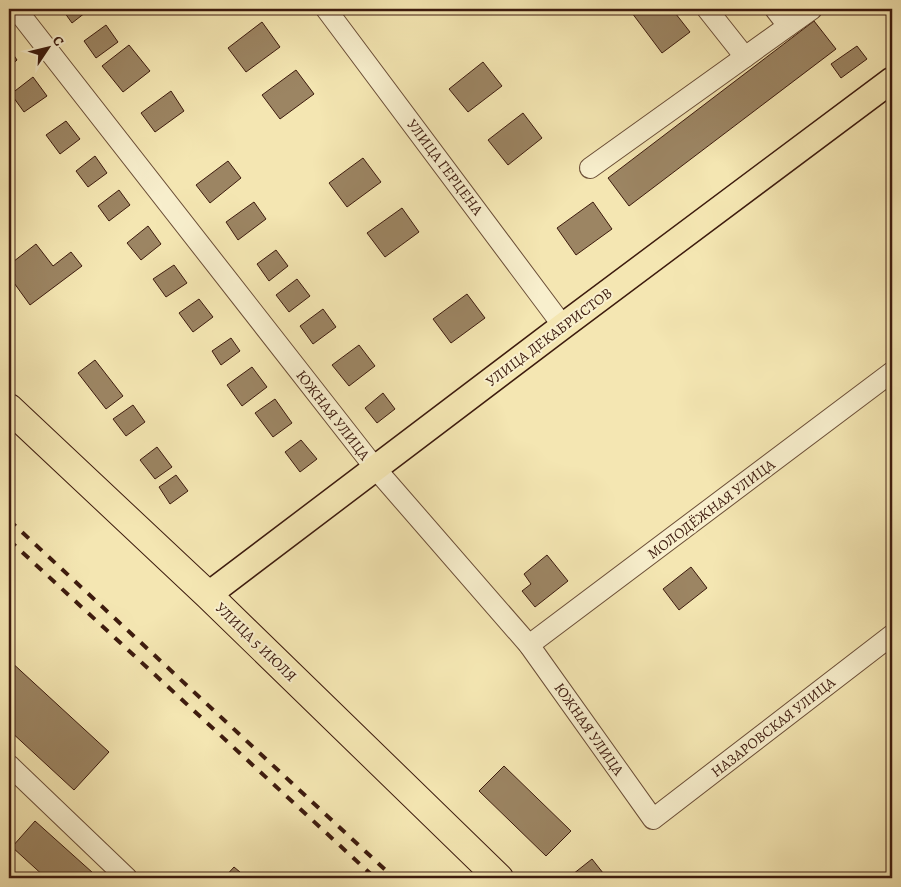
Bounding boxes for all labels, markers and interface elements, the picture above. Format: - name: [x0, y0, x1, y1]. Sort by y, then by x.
- north arrow: [22, 22, 72, 72]
- text: С: [48, 32, 69, 50]
- street label: УЛИЦА ГЕРЦЕНА: [402, 115, 488, 219]
- street label: УЛИЦА ДЕКАБРИСТОВ: [482, 283, 616, 391]
- street label: ЮЖНАЯ УЛИЦА: [292, 366, 375, 464]
- street label: МОЛОДЁЖНАЯ УЛИЦА: [643, 454, 779, 564]
- street label: УЛИЦА 5 ИЮЛЯ: [211, 598, 301, 686]
- street label: НАЗАРОВСКАЯ УЛИЦА: [707, 672, 839, 782]
- street label: ЮЖНАЯ УЛИЦА: [550, 679, 629, 780]

